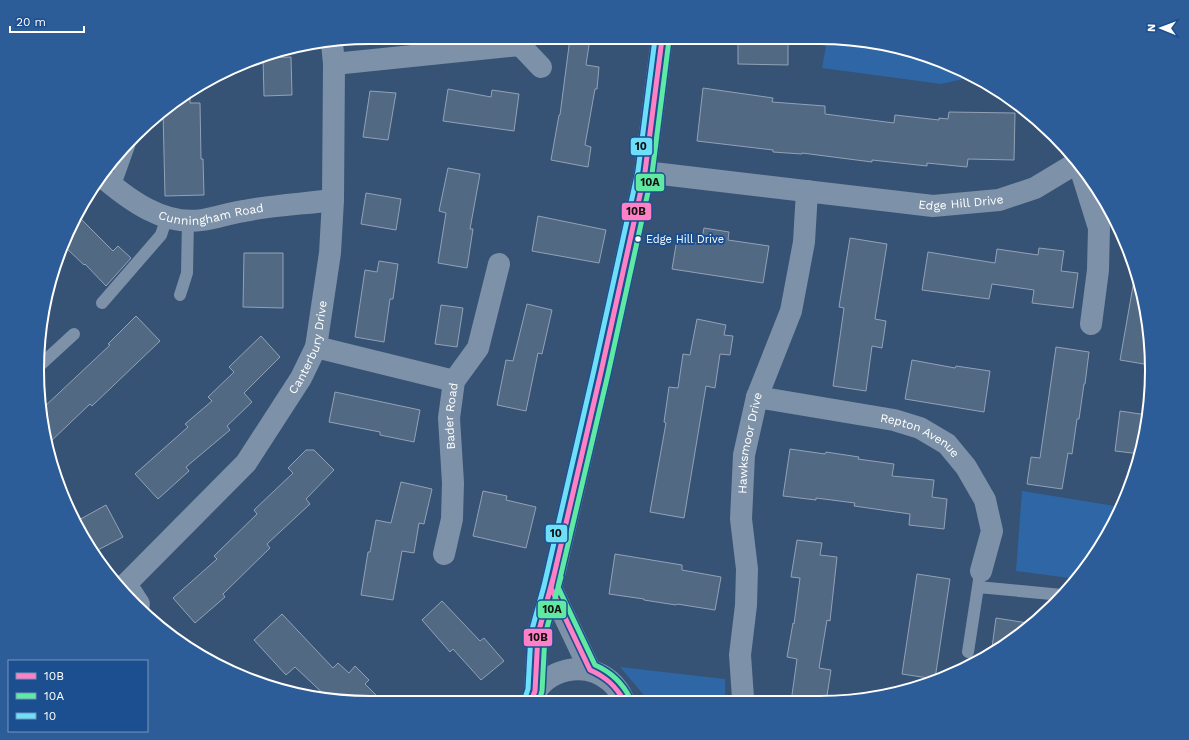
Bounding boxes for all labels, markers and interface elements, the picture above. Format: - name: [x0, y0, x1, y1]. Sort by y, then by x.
- scale bar: [10, 8, 84, 34]
- north arrow: [1141, 8, 1181, 48]
- text: 20 m: [16, 15, 46, 29]
- text: N: [1145, 24, 1158, 32]
- line badge: 10: [630, 137, 653, 156]
- text: 10: [635, 140, 647, 153]
- line badge: 10A: [635, 173, 665, 192]
- text: 10A: [640, 176, 660, 189]
- street label: Edge Hill Drive: [918, 192, 1005, 213]
- street label: Cunningham Road: [157, 201, 264, 228]
- line badge: 10B: [621, 202, 652, 221]
- text: 10B: [626, 205, 646, 218]
- place label: Edge Hill Drive: [646, 233, 724, 246]
- marker: Edge Hill Drive: [633, 234, 643, 244]
- street label: Canterbury Drive: [286, 299, 330, 397]
- street label: Bader Road: [442, 382, 461, 450]
- street label: Hawksmoor Drive: [735, 390, 765, 494]
- street label: Repton Avenue: [879, 411, 962, 460]
- line badge: 10: [545, 524, 568, 543]
- text: 10: [550, 527, 562, 540]
- line badge: 10A: [537, 600, 567, 619]
- text: 10A: [542, 603, 562, 616]
- line badge: 10B: [523, 628, 553, 647]
- text: 10B: [528, 631, 548, 644]
- legend: [8, 660, 148, 732]
- text: 10B: [44, 669, 64, 683]
- text: 10A: [44, 689, 64, 703]
- text: 10: [44, 709, 56, 723]

